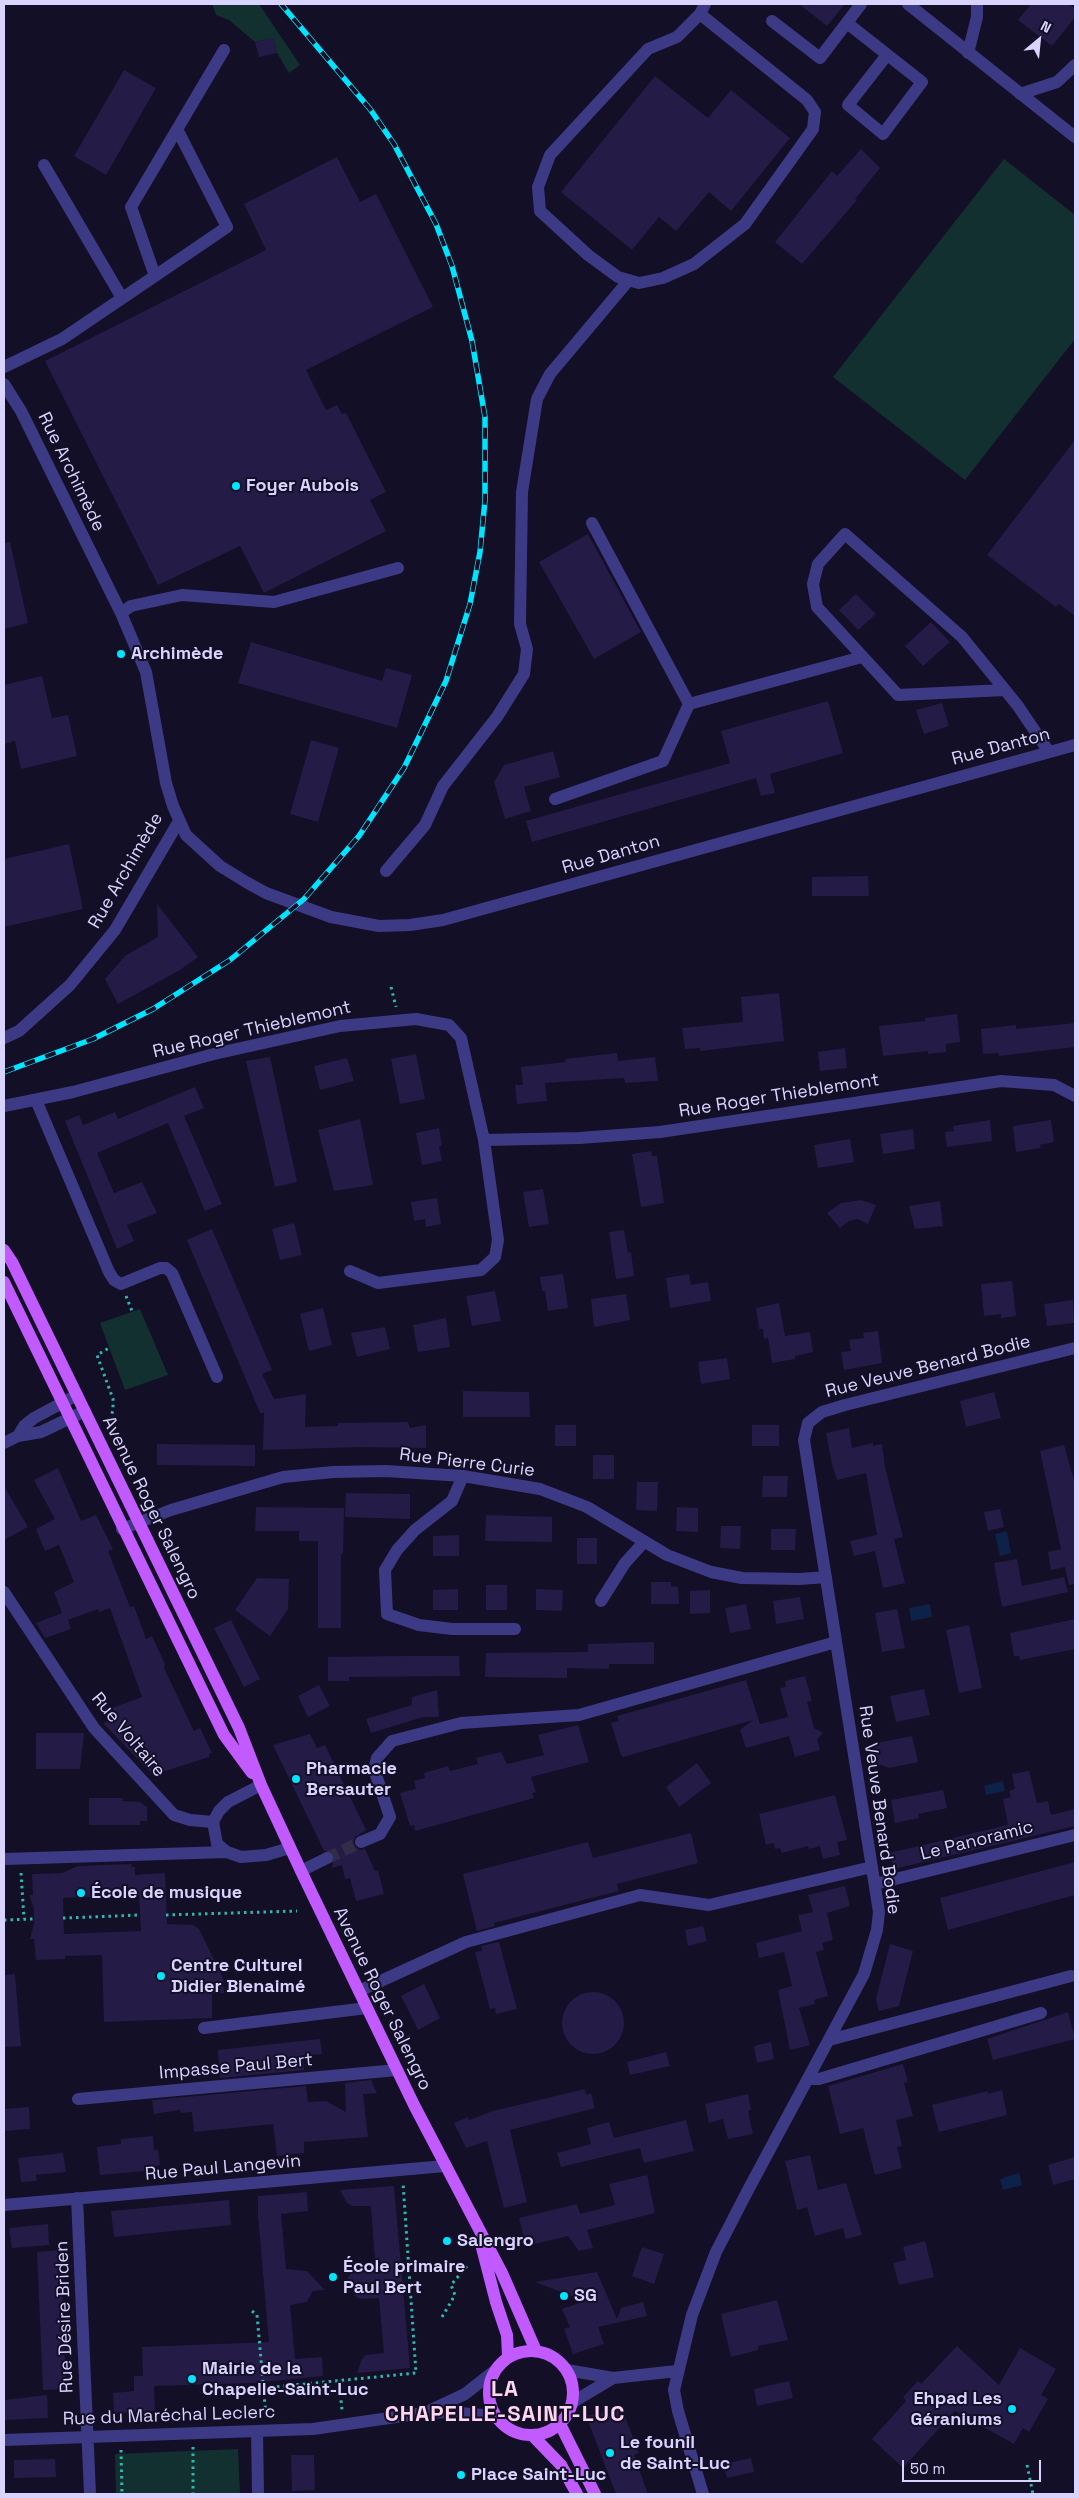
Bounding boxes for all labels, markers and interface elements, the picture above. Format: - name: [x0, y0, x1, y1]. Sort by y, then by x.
- north arrow: [1014, 15, 1064, 65]
- text: N: [1038, 17, 1054, 37]
- street label: Rue Archimède: [33, 409, 109, 535]
- place label: Foyer Aubois: [246, 475, 359, 497]
- marker: Foyer Aubois: [230, 480, 242, 492]
- place label: Archimède: [131, 643, 223, 665]
- marker: Archimède: [115, 648, 127, 660]
- street label: Rue Danton: [950, 724, 1052, 770]
- street label: Rue Archimède: [84, 809, 168, 933]
- street label: Rue Danton: [560, 831, 662, 879]
- street label: Rue Roger Thieblemont: [151, 997, 353, 1063]
- street label: Rue Roger Thieblemont: [677, 1069, 881, 1123]
- street label: Rue Veuve Benard Bodie: [823, 1331, 1033, 1403]
- street label: Avenue Roger Salengro: [97, 1413, 205, 1603]
- street label: Rue Pierre Curie: [398, 1444, 536, 1482]
- street label: Rue Voltaire: [86, 1688, 170, 1782]
- street label: Rue Veuve Benard Bodie: [854, 1704, 904, 1916]
- place label: Pharmacie Bersauter: [306, 1758, 397, 1800]
- marker: Pharmacie Bersauter: [290, 1773, 302, 1785]
- street label: Le Panoramic: [918, 1817, 1036, 1865]
- place label: École de musique: [91, 1882, 242, 1904]
- marker: École de musique: [75, 1887, 87, 1899]
- street label: Avenue Roger Salengro: [328, 1904, 436, 2094]
- place label: Centre Culturel Didier Bienaimé: [171, 1955, 305, 1998]
- marker: Centre Culturel Didier Bienaimé: [155, 1970, 167, 1982]
- street label: Impasse Paul Bert: [158, 2050, 314, 2084]
- street label: Rue Paul Langevin: [144, 2150, 302, 2186]
- place label: Salengro: [457, 2230, 534, 2252]
- marker: Salengro: [441, 2235, 453, 2247]
- street label: Rue Désire Briden: [52, 2241, 78, 2393]
- place label: École primaire Paul Bert: [343, 2256, 465, 2298]
- marker: École primaire Paul Bert: [327, 2271, 339, 2283]
- place label: SG: [574, 2285, 597, 2307]
- marker: SG: [558, 2290, 570, 2302]
- place label: Mairie de la Chapelle-Saint-Luc: [202, 2358, 369, 2400]
- marker: Mairie de la Chapelle-Saint-Luc: [186, 2373, 198, 2385]
- district label: LA CHAPELLE-SAINT-LUC: [382, 2377, 628, 2428]
- place label: Ehpad Les Géraniums: [911, 2388, 1002, 2430]
- street label: Rue du Maréchal Leclerc: [62, 2401, 276, 2431]
- marker: Ehpad Les Géraniums: [1006, 2403, 1018, 2415]
- place label: Le founil de Saint-Luc: [620, 2432, 730, 2474]
- marker: Le founil de Saint-Luc: [604, 2447, 616, 2459]
- scale bar: [904, 2450, 1043, 2482]
- text: 50 m: [910, 2459, 945, 2478]
- place label: Place Saint-Luc: [471, 2464, 606, 2486]
- marker: Place Saint-Luc: [455, 2469, 467, 2481]

